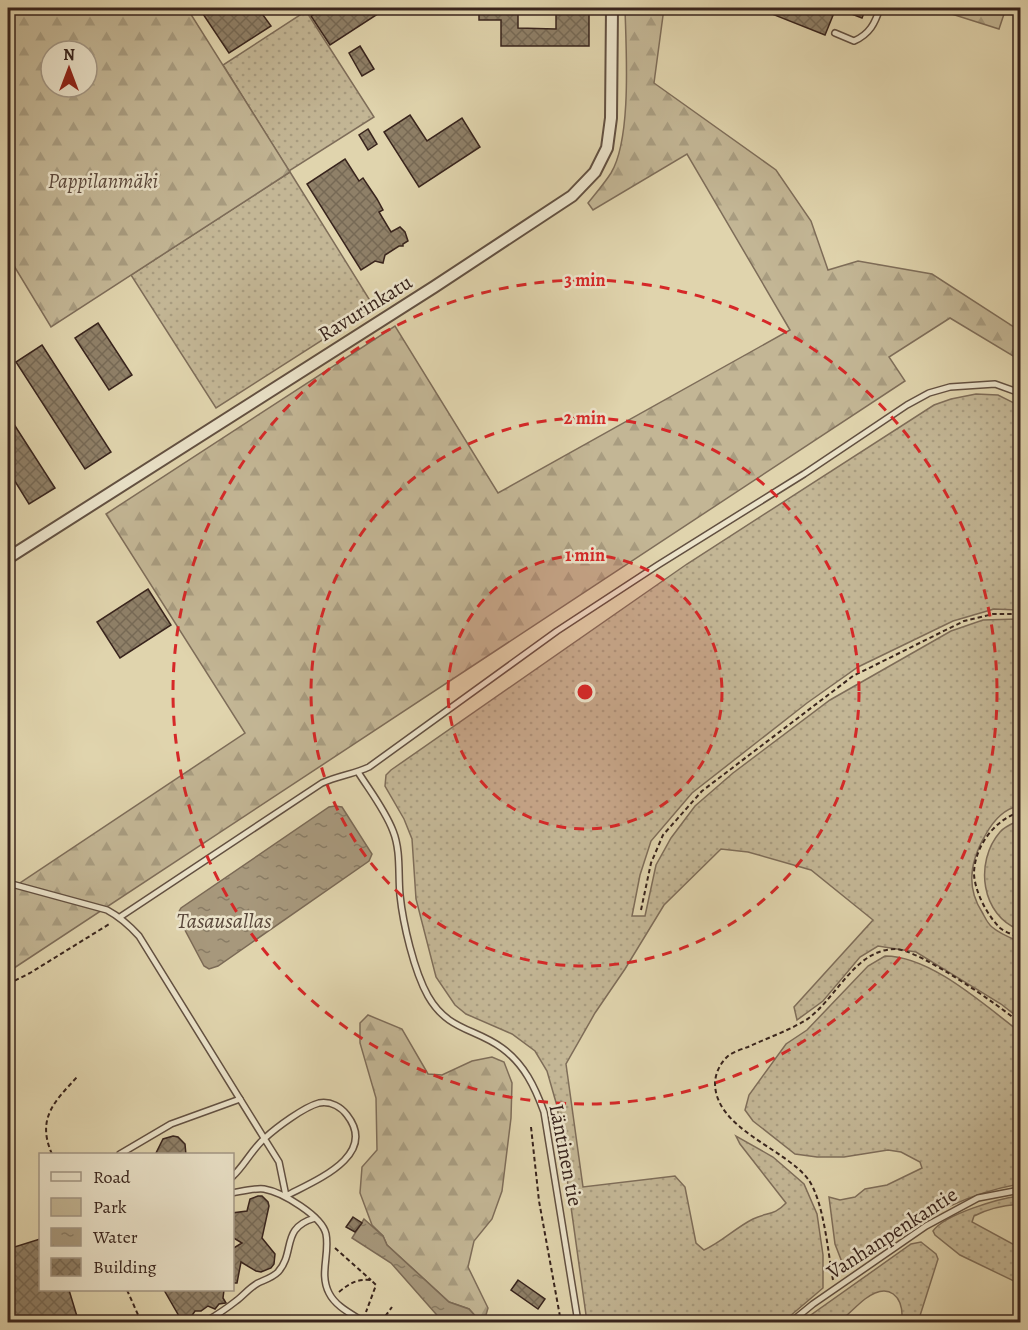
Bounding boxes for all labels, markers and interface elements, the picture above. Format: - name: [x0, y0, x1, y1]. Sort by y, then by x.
- north arrow: [39, 39, 99, 99]
- text: N: [63, 44, 75, 66]
- park label: Pappilanmäki: [48, 167, 158, 195]
- street label: Ravurinkatu: [313, 268, 418, 348]
- text: 3 min: [564, 268, 606, 292]
- text: 2 min: [564, 406, 606, 430]
- text: 1 min: [565, 543, 605, 567]
- centre of rings: [575, 682, 595, 702]
- water label: Tasausallas: [177, 906, 272, 936]
- street label: Läntinen tie: [542, 1101, 590, 1209]
- legend: [39, 1153, 234, 1291]
- text: Road: [93, 1165, 131, 1189]
- street label: Vanhanpenkantie: [820, 1180, 963, 1286]
- text: Park: [93, 1195, 127, 1219]
- text: Water: [92, 1225, 138, 1249]
- text: Building: [93, 1255, 157, 1279]

